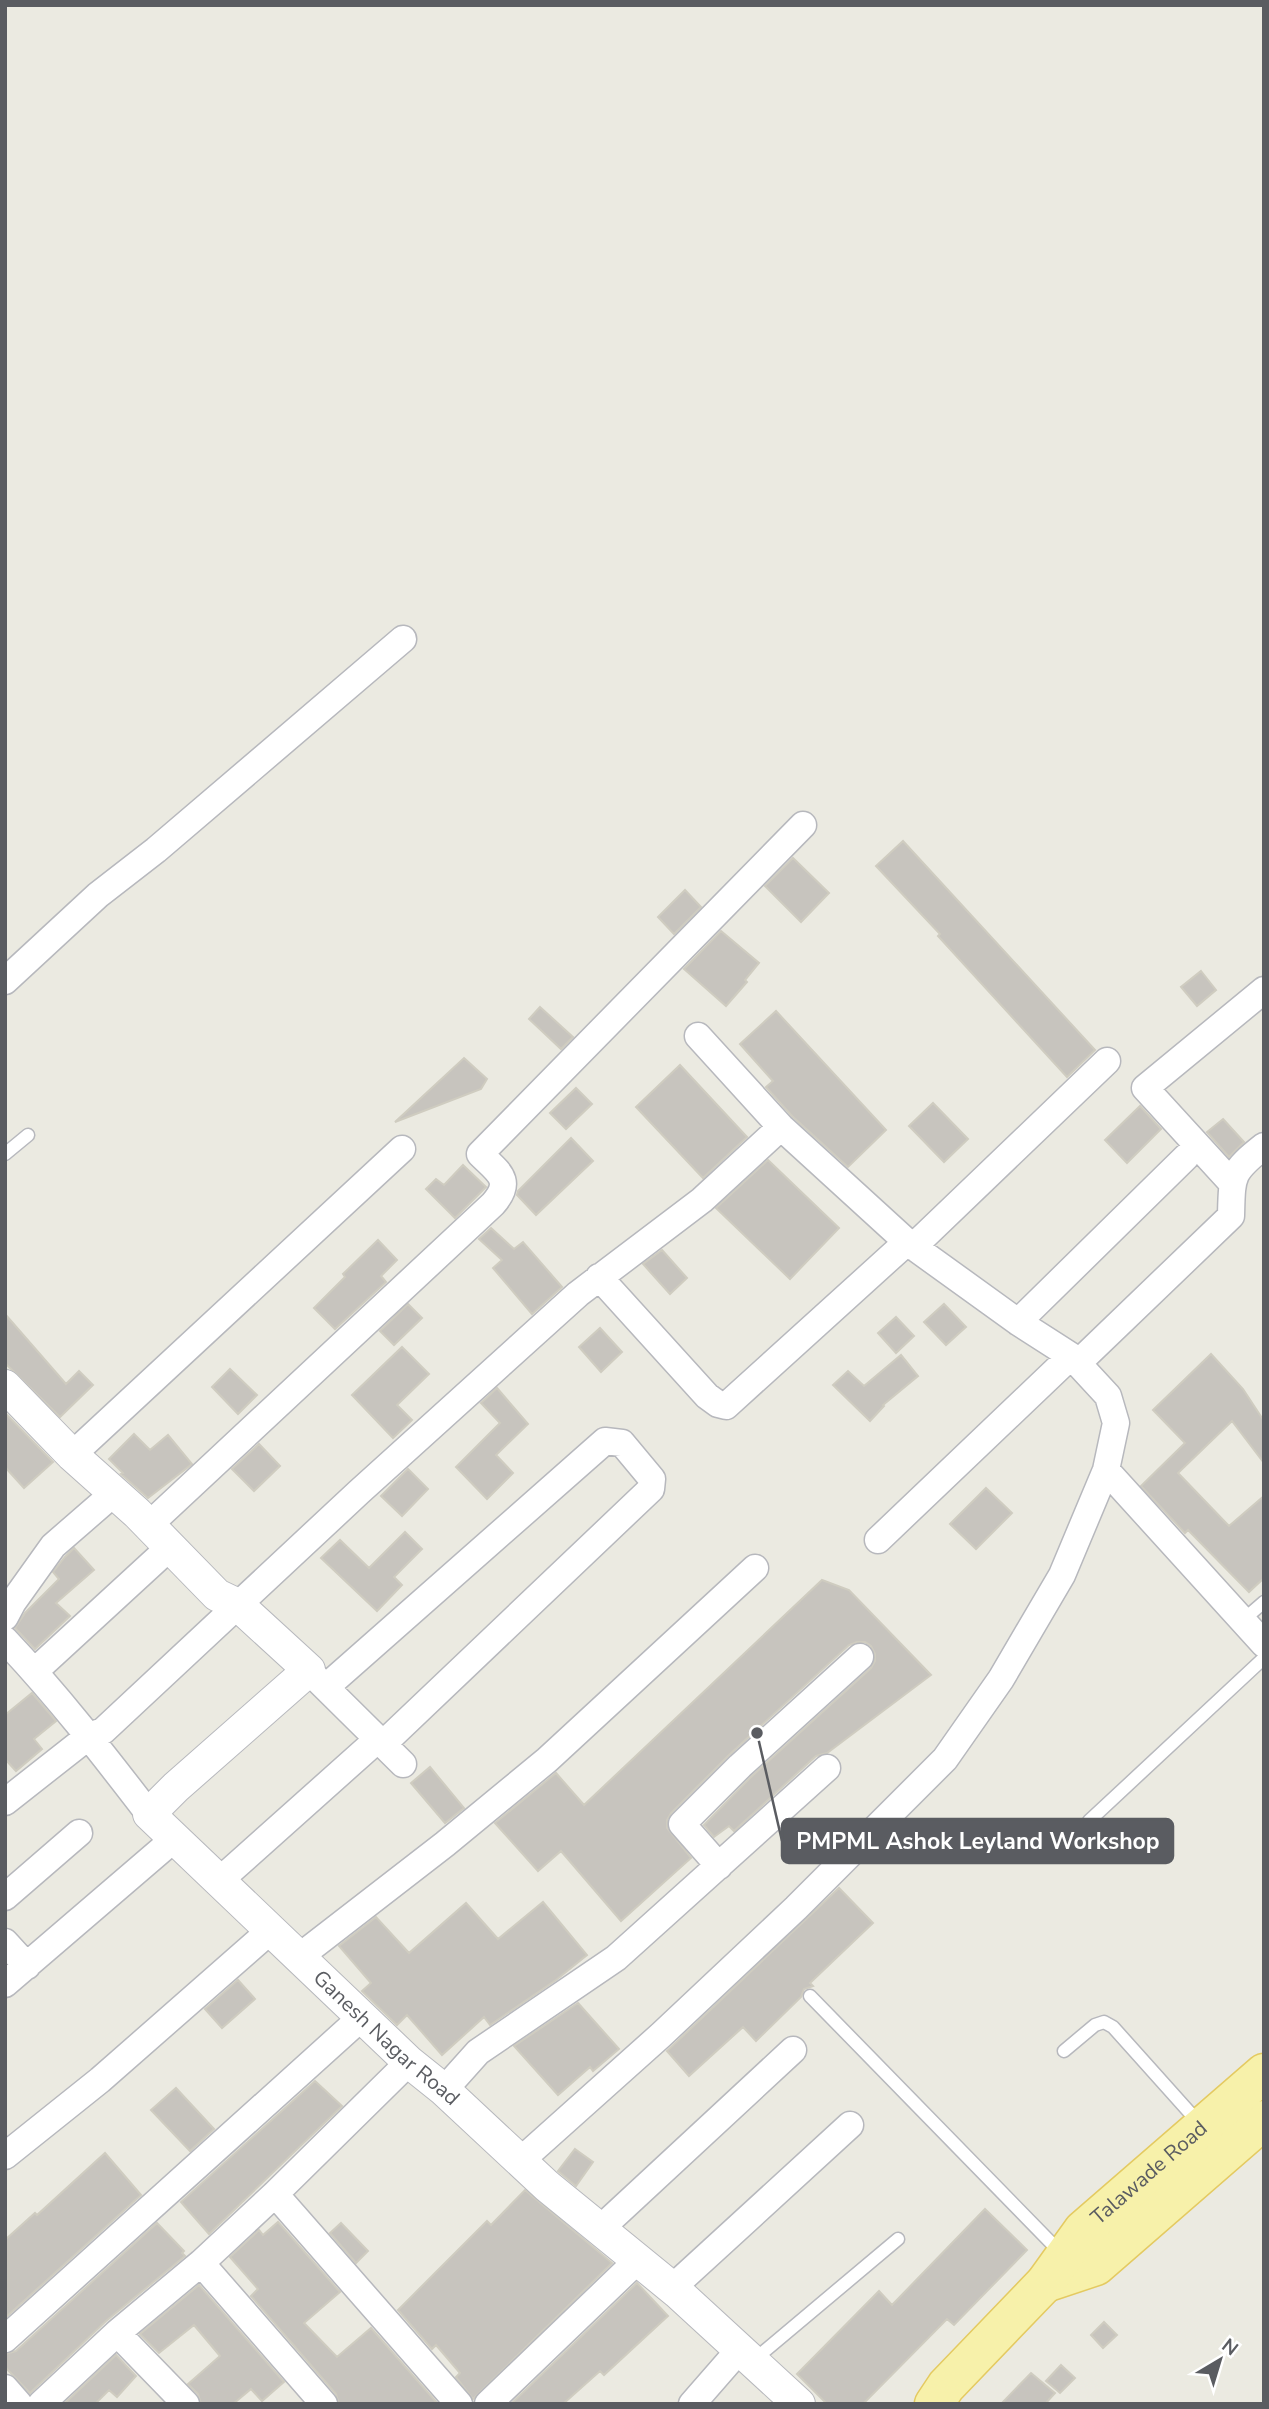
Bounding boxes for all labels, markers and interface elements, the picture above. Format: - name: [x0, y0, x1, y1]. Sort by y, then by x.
- callout: PMPML Ashok Leyland Workshop: [782, 1819, 1173, 1863]
- text: PMPML Ashok Leyland Workshop: [796, 1826, 1160, 1857]
- street label: Ganesh Nagar Road: [307, 1964, 466, 2112]
- street label: Talawade Road: [1085, 2114, 1213, 2231]
- north arrow: [1185, 2325, 1255, 2395]
- text: N: [1216, 2333, 1243, 2362]

